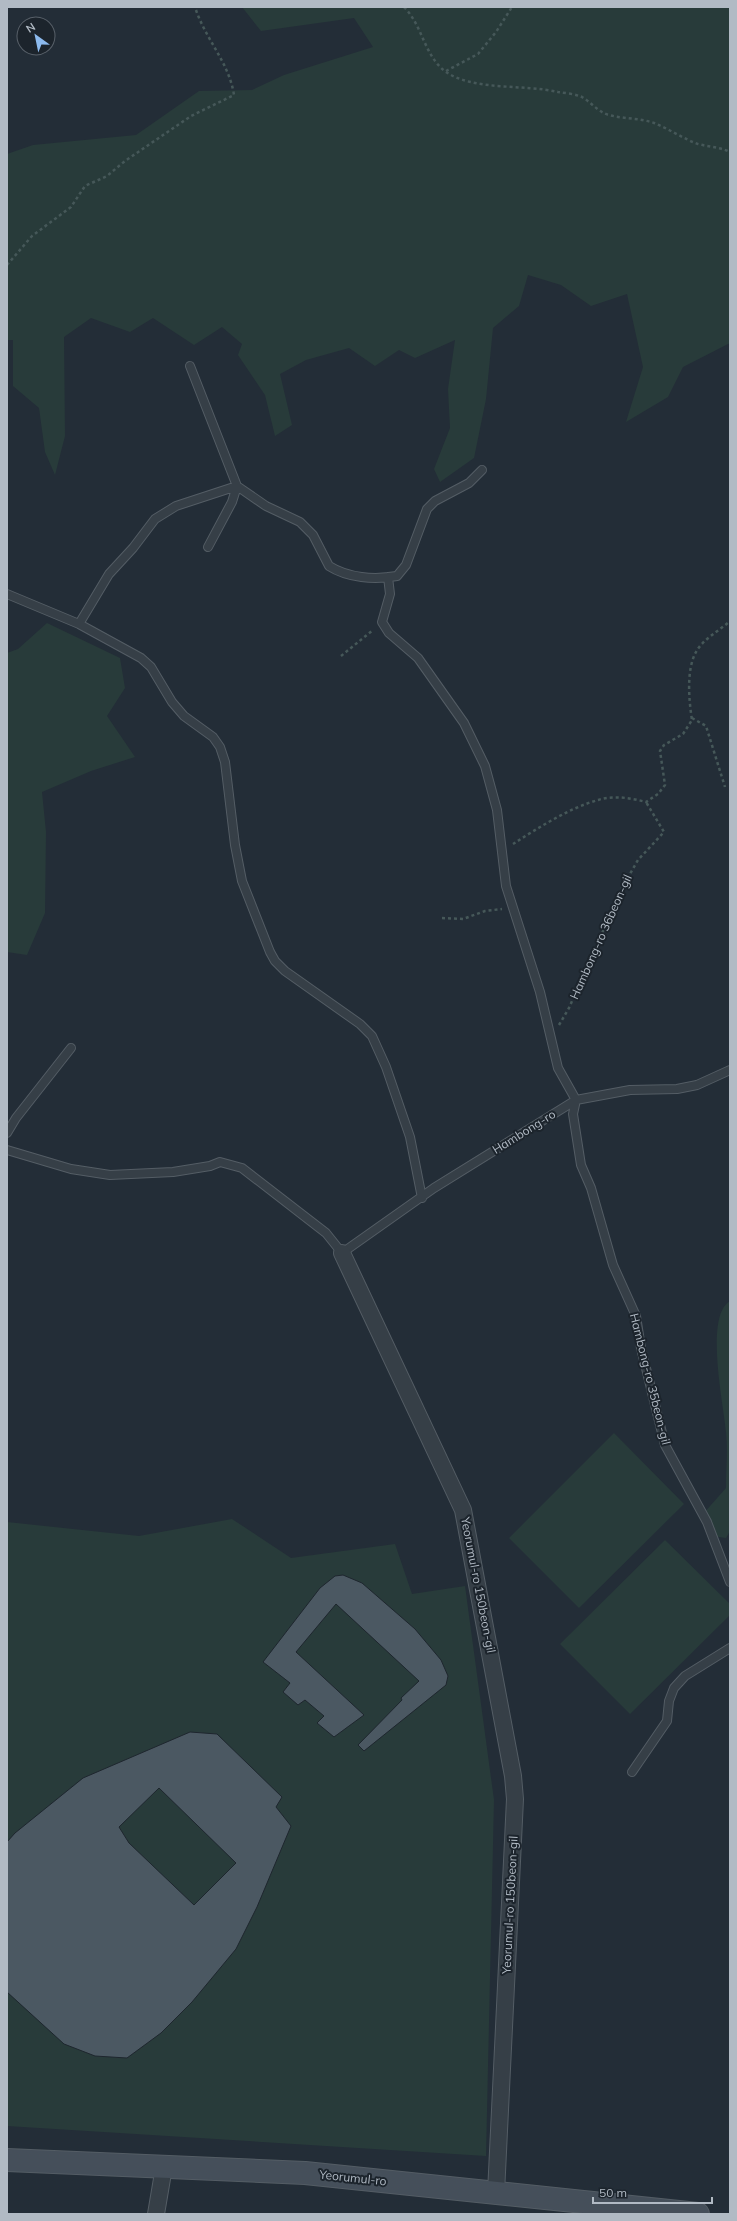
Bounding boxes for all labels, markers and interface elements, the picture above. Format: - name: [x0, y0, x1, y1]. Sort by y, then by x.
- north arrow: [16, 16, 56, 56]
- text: N: [23, 19, 38, 36]
- street label: Hambong-ro 36beon-gil: [566, 872, 635, 1001]
- street label: Hambong-ro: [489, 1106, 558, 1157]
- street label: Hambong-ro 35beon-gil: [627, 1312, 674, 1446]
- street label: Yeorumul-ro 150beon-gil: [458, 1515, 499, 1654]
- street label: Yeorumul-ro 150beon-gil: [498, 1836, 521, 1975]
- street label: Yeorumul-ro: [318, 2166, 388, 2189]
- scale bar: [593, 2179, 712, 2205]
- text: 50 m: [599, 2185, 627, 2200]

